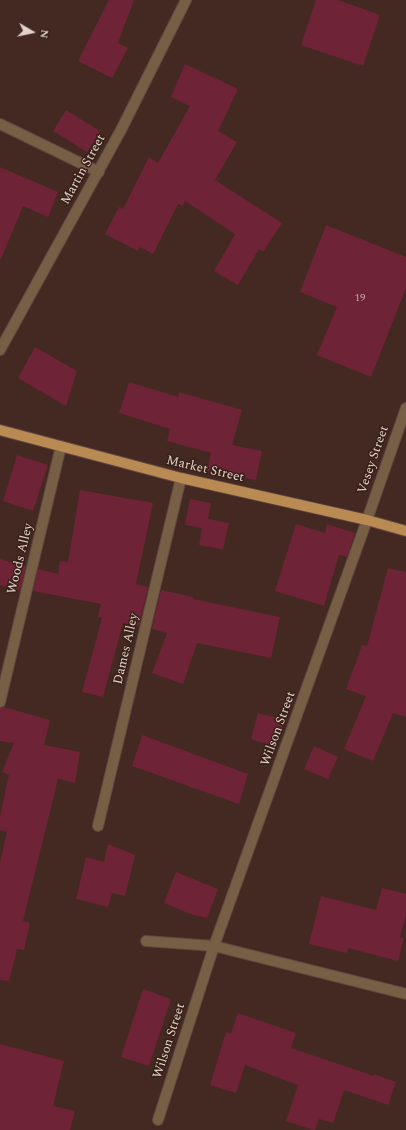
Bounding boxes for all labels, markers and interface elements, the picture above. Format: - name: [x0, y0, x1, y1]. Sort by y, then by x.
- north arrow: [12, 12, 52, 52]
- text: N: [35, 28, 53, 40]
- street label: Martin Street: [58, 132, 110, 208]
- house number: 19: [355, 292, 365, 306]
- street label: Vesey Street: [355, 424, 393, 496]
- street label: Market Street: [165, 453, 245, 487]
- street label: Woods Alley: [5, 522, 37, 596]
- street label: Dames Alley: [111, 612, 143, 686]
- street label: Wilson Street: [258, 690, 300, 768]
- street label: Wilson Street: [151, 1001, 189, 1081]

